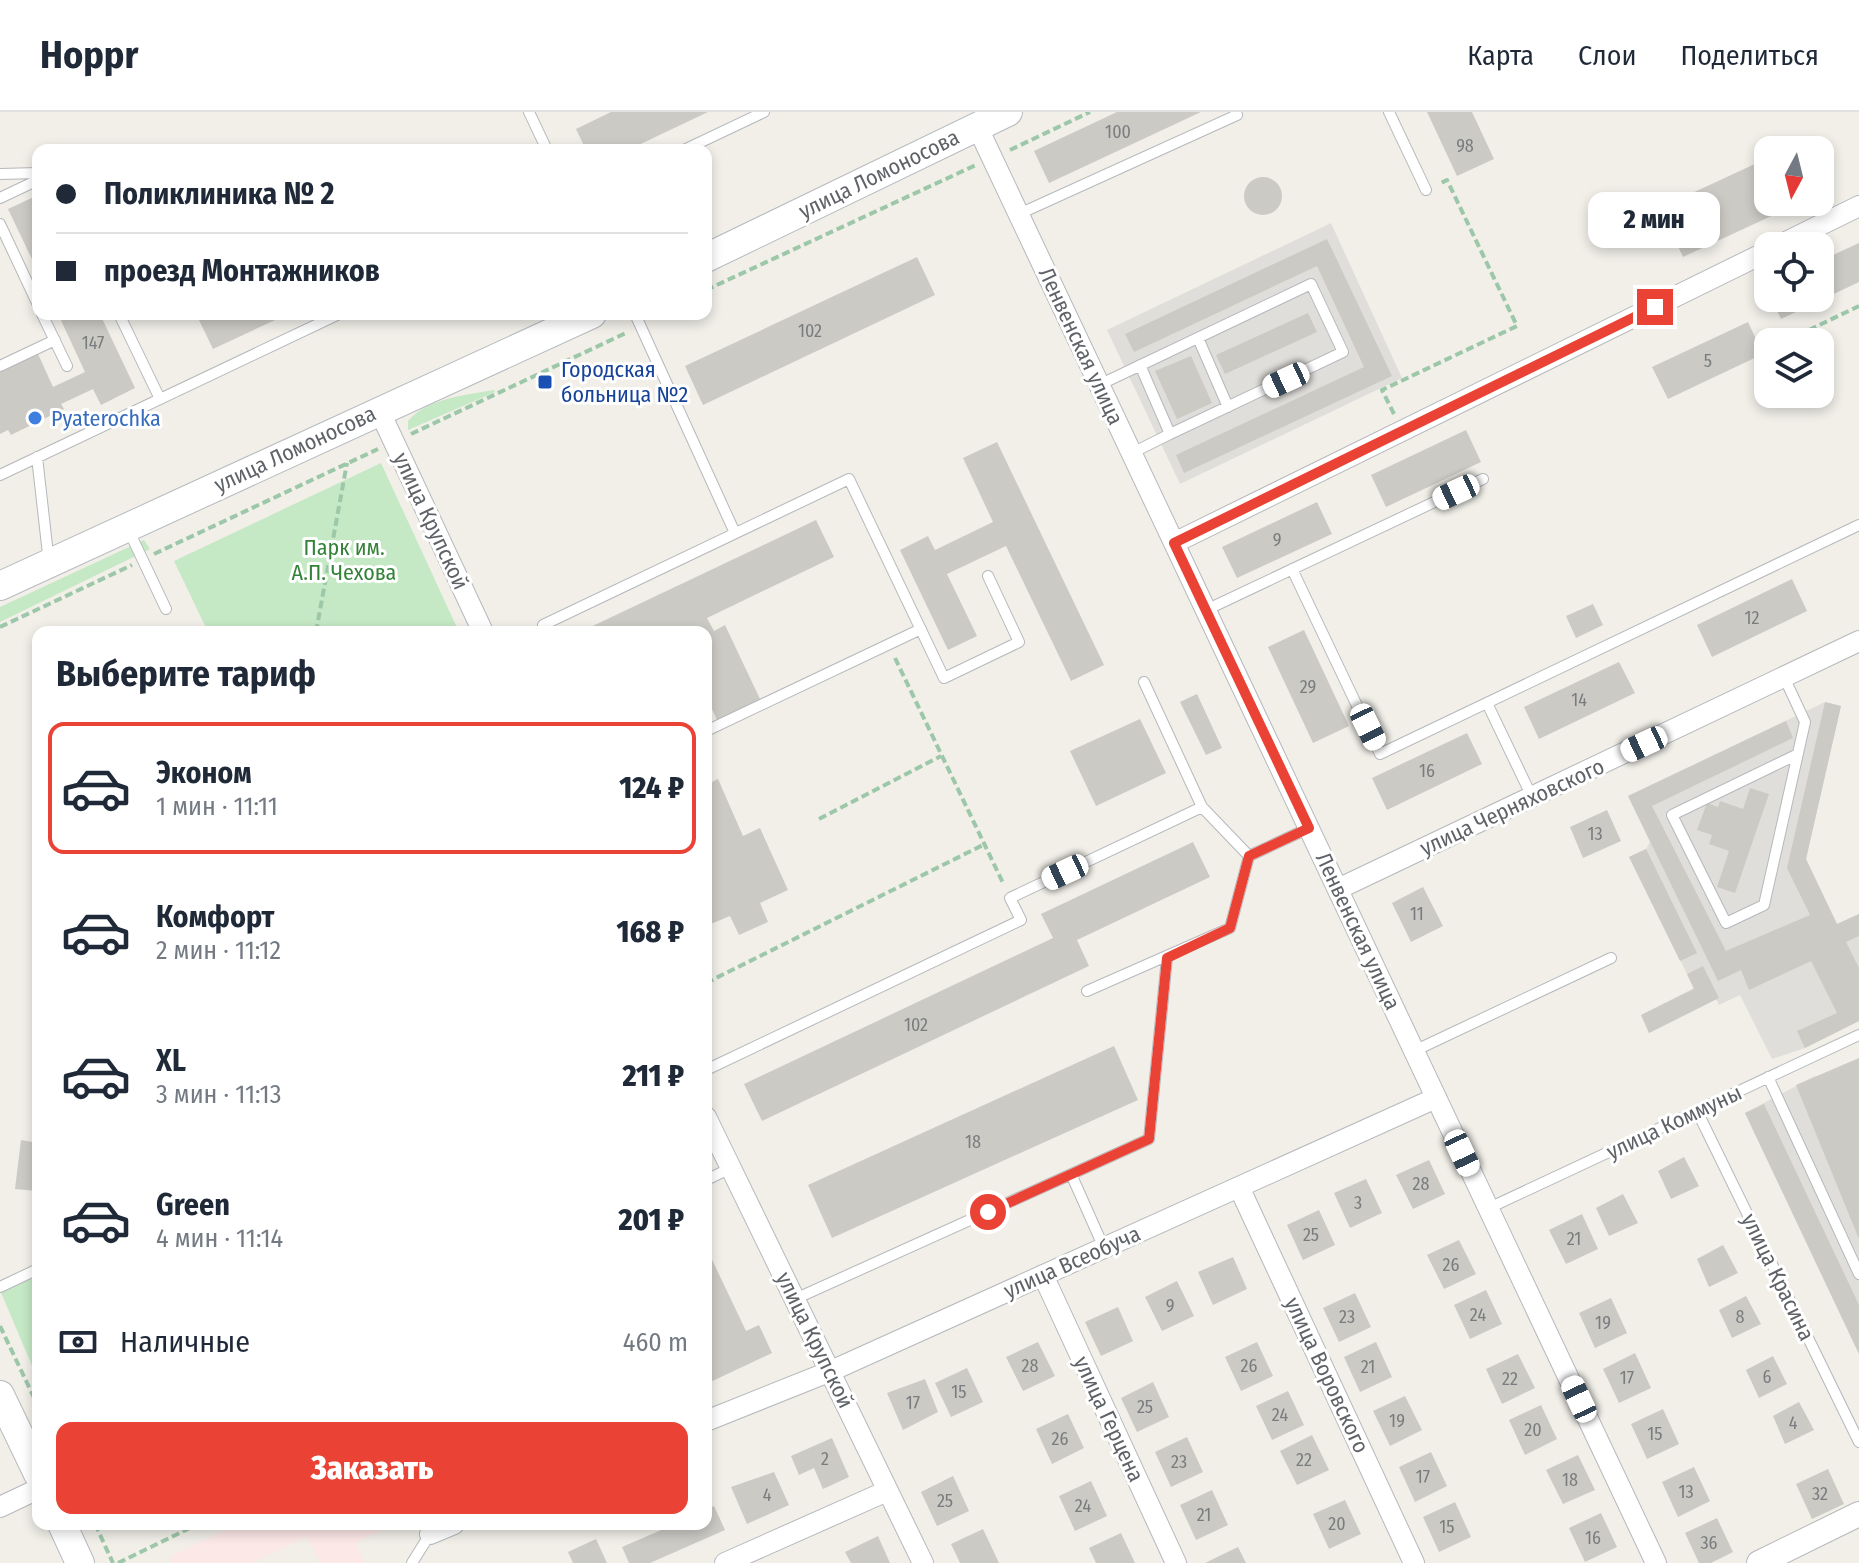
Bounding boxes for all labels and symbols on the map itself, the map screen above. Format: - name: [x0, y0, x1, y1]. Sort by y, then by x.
- house number: 100: [1105, 121, 1131, 143]
- street label: улица Ломоносова: [794, 123, 964, 225]
- house number: 98: [1456, 135, 1474, 157]
- north arrow: [1754, 136, 1834, 216]
- callout: 2 мин: [1589, 191, 1721, 247]
- street label: Ленвенская улица: [1033, 263, 1129, 429]
- route end: [1637, 289, 1673, 325]
- house number: 102: [798, 320, 822, 342]
- house number: 147: [82, 332, 104, 354]
- house number: 5: [1704, 350, 1712, 372]
- place label: Городская больница №2: [561, 356, 688, 408]
- car: [1259, 359, 1313, 401]
- marker: Городская больница №2: [536, 373, 554, 391]
- street label: улица Ломоносова: [210, 400, 380, 498]
- place label: Pyaterochka: [51, 405, 161, 432]
- marker: Pyaterochka: [26, 409, 44, 427]
- street label: улица Крупской: [387, 448, 475, 594]
- car: [1429, 471, 1483, 513]
- house number: 9: [1273, 529, 1281, 551]
- park label: Парк им. А.П. Чехова: [292, 534, 396, 586]
- house number: 12: [1745, 607, 1760, 629]
- house number: 29: [1300, 676, 1316, 698]
- house number: 14: [1571, 689, 1587, 711]
- car: [1347, 700, 1389, 754]
- car: [1617, 723, 1671, 765]
- street label: улица Черняховского: [1416, 752, 1608, 862]
- house number: 16: [1419, 760, 1435, 782]
- house number: 13: [1587, 823, 1603, 845]
- street label: Ленвенская улица: [1310, 848, 1406, 1014]
- car: [1038, 851, 1092, 893]
- house number: 11: [1410, 903, 1424, 925]
- house number: 102: [904, 1014, 928, 1036]
- street label: улица Коммуны: [1602, 1079, 1746, 1165]
- car: [1441, 1126, 1483, 1180]
- house number: 18: [965, 1131, 981, 1153]
- house number: 28: [1413, 1173, 1429, 1195]
- house number: 3: [1354, 1192, 1362, 1214]
- route start: [970, 1194, 1006, 1230]
- street label: улица Красина: [1736, 1209, 1820, 1345]
- street label: улица Всеобуча: [1000, 1220, 1144, 1304]
- house number: 25: [1303, 1224, 1319, 1246]
- house number: 21: [1567, 1228, 1581, 1250]
- house number: 26: [1443, 1254, 1460, 1276]
- street label: улица Крупской: [770, 1268, 860, 1412]
- street label: улица Воровского: [1279, 1293, 1375, 1457]
- house number: 9: [1166, 1295, 1174, 1317]
- house number: 24: [1470, 1304, 1486, 1326]
- house number: 23: [1339, 1306, 1355, 1328]
- house number: 8: [1736, 1306, 1745, 1328]
- house number: 19: [1595, 1312, 1611, 1334]
- street label: улица Герцена: [1068, 1352, 1150, 1486]
- house number: 28: [1022, 1355, 1038, 1377]
- house number: 26: [1241, 1355, 1258, 1377]
- house number: 21: [1361, 1356, 1375, 1378]
- house number: 6: [1763, 1366, 1772, 1388]
- house number: 17: [1620, 1367, 1634, 1389]
- house number: 22: [1502, 1368, 1518, 1390]
- car: [1558, 1372, 1600, 1426]
- house number: 15: [951, 1381, 967, 1403]
- house number: 17: [906, 1392, 920, 1414]
- house number: 25: [1137, 1396, 1153, 1418]
- house number: 24: [1272, 1404, 1288, 1426]
- house number: 19: [1389, 1410, 1405, 1432]
- house number: 4: [1789, 1412, 1798, 1434]
- house number: 20: [1524, 1419, 1542, 1441]
- house number: 15: [1647, 1423, 1663, 1445]
- house number: 26: [1052, 1428, 1069, 1450]
- house number: 2: [821, 1448, 829, 1470]
- house number: 22: [1296, 1449, 1312, 1471]
- house number: 23: [1171, 1451, 1187, 1473]
- house number: 17: [1416, 1466, 1430, 1488]
- house number: 18: [1562, 1469, 1578, 1491]
- house number: 13: [1678, 1481, 1694, 1503]
- house number: 32: [1812, 1483, 1828, 1505]
- house number: 4: [763, 1484, 772, 1506]
- house number: 25: [937, 1490, 953, 1512]
- house number: 24: [1075, 1495, 1091, 1517]
- house number: 21: [1197, 1504, 1211, 1526]
- house number: 20: [1328, 1513, 1346, 1535]
- house number: 15: [1439, 1516, 1455, 1538]
- house number: 16: [1585, 1527, 1601, 1549]
- house number: 36: [1700, 1532, 1718, 1554]

